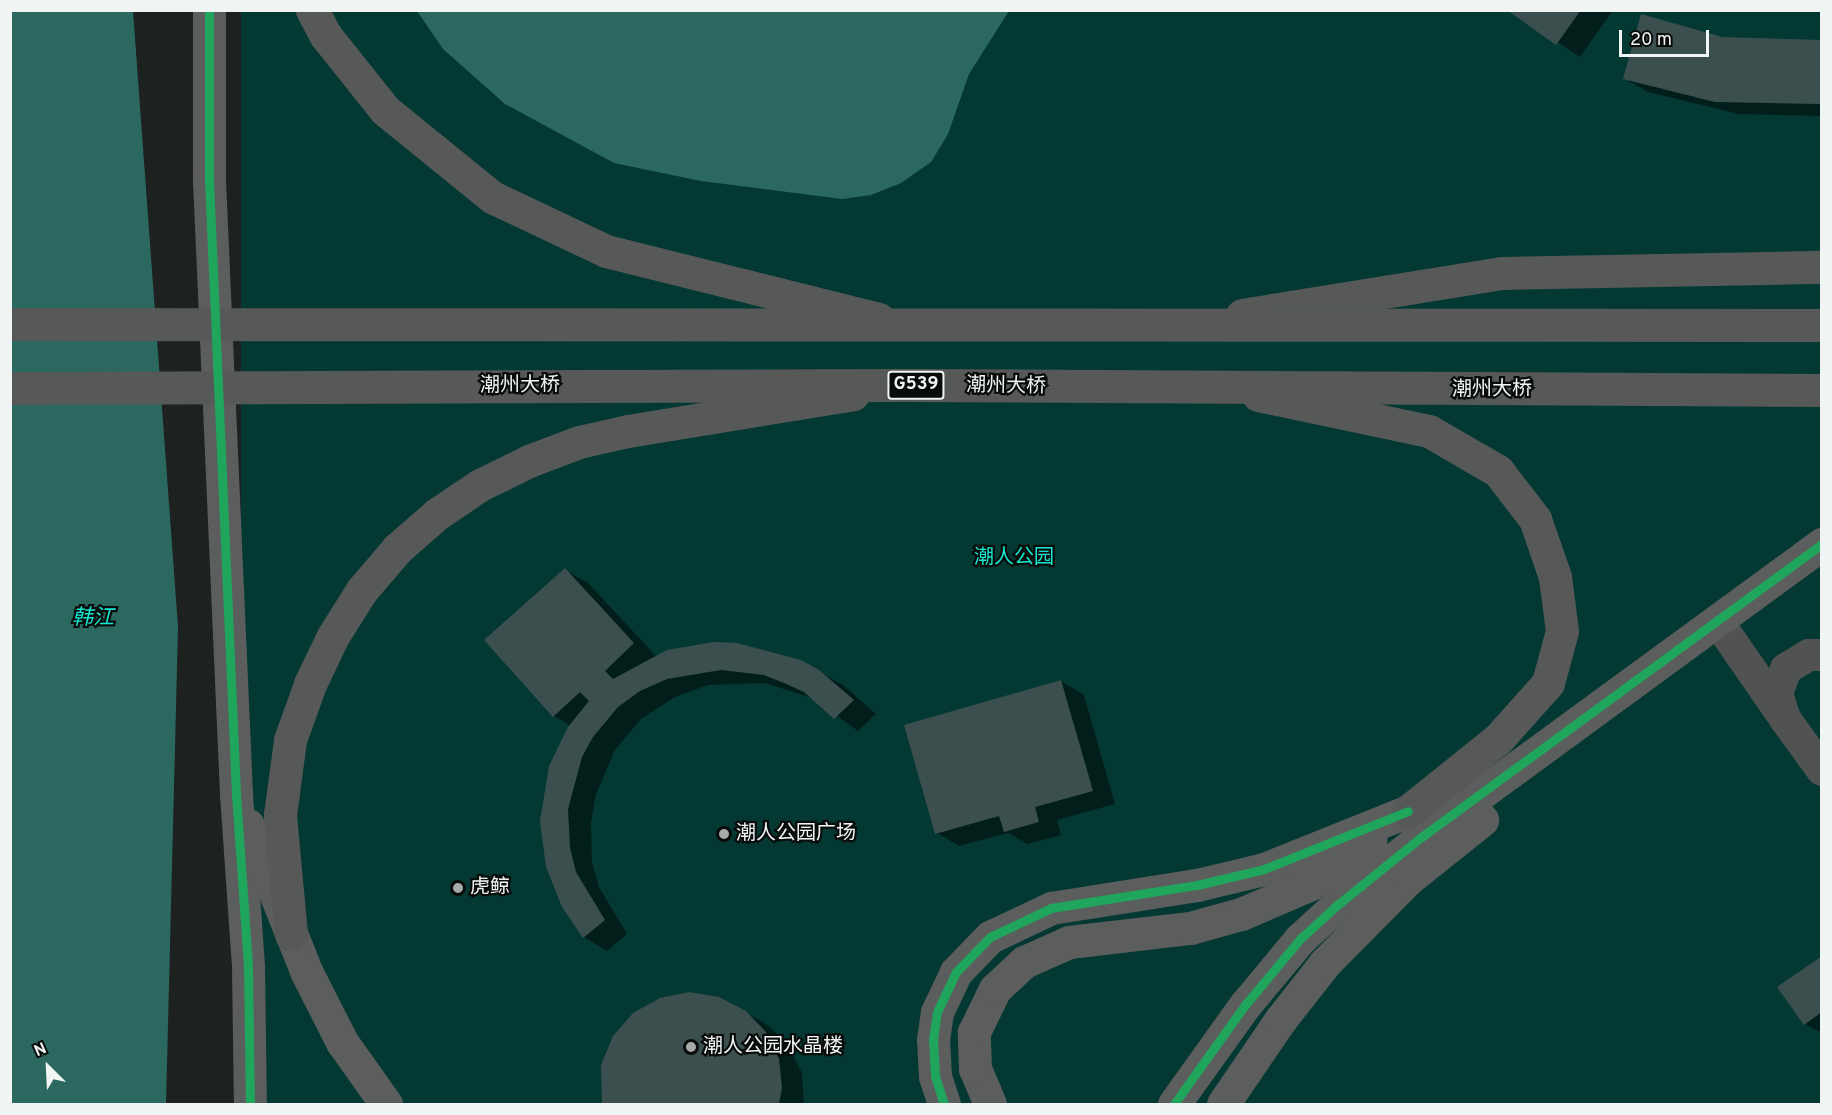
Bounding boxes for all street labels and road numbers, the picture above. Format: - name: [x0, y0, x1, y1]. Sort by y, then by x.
- road number: G539: [886, 370, 946, 400]
- street label: 潮州大桥: [480, 374, 560, 398]
- street label: 潮州大桥: [966, 374, 1046, 400]
- street label: 潮州大桥: [1452, 378, 1532, 402]

